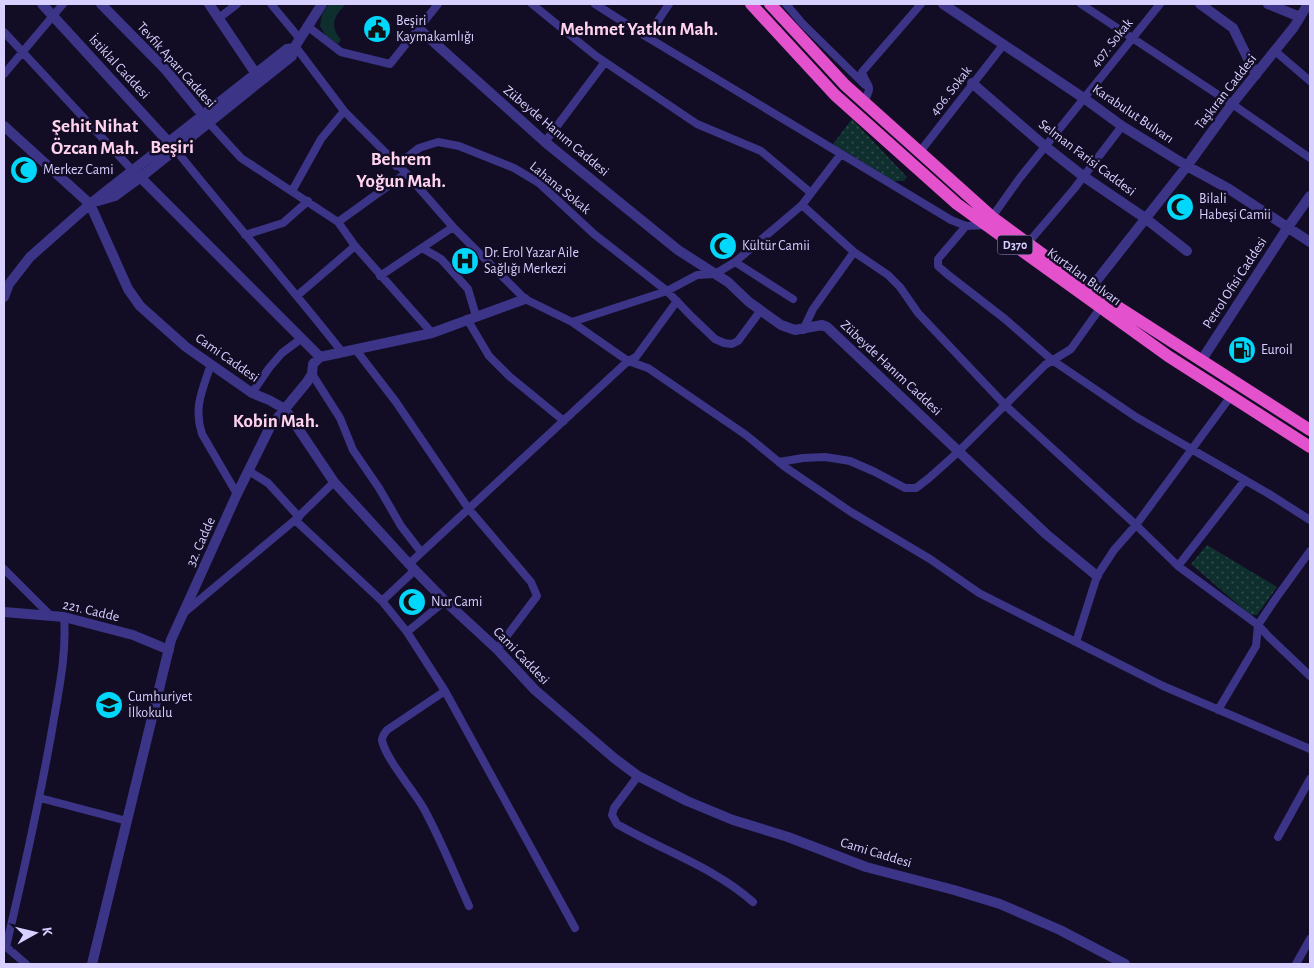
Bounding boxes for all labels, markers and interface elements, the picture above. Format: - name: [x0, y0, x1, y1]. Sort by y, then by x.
- public building icon: Beşiri Kaymakamlığı: [362, 14, 392, 44]
- place label: Beşiri Kaymakamlığı: [396, 14, 474, 44]
- street label: 407. Sokak: [1088, 16, 1136, 70]
- street label: Tevfik Aparı Caddesi: [134, 20, 218, 110]
- district label: Mehmet Yatkın Mah.: [560, 20, 718, 39]
- street label: İstiklal Caddesi: [86, 30, 154, 102]
- street label: Taşkıran Caddesi: [1193, 52, 1259, 132]
- street label: 406. Sokak: [928, 63, 975, 118]
- street label: Karabulut Bulvarı: [1090, 82, 1176, 146]
- street label: Zübeyde Hanım Caddesi: [501, 83, 611, 179]
- district label: Şehit Nihat Özcan Mah.: [51, 117, 139, 158]
- street label: Selman Farisi Caddesi: [1036, 117, 1138, 199]
- district label: Beşiri: [150, 138, 194, 157]
- district label: Behrem Yoğun Mah.: [356, 150, 446, 191]
- mosque icon: Merkez Cami: [9, 155, 39, 185]
- street label: Lahana Sokak: [527, 159, 594, 217]
- place label: Merkez Cami: [43, 163, 114, 177]
- mosque icon: Bilali Habeşi Camii: [1165, 192, 1195, 222]
- place label: Bilali Habeşi Camii: [1199, 192, 1271, 222]
- mosque icon: Kültür Camii: [708, 231, 738, 261]
- street label: Petrol Ofisi Caddesi: [1200, 235, 1270, 331]
- road number: D370: [998, 236, 1032, 254]
- place label: Kültür Camii: [742, 239, 810, 253]
- hospital icon: Dr. Erol Yazar Aile Sağlığı Merkezi: [450, 246, 480, 276]
- place label: Dr. Erol Yazar Aile Sağlığı Merkezi: [484, 246, 579, 276]
- street label: Kurtalan Bulvarı: [1045, 246, 1123, 308]
- street label: Zübeyde Hanım Caddesi: [838, 318, 944, 418]
- street label: Cami Caddesi: [193, 331, 261, 385]
- fuel station icon: Euroil: [1227, 335, 1257, 365]
- place label: Euroil: [1261, 343, 1293, 357]
- district label: Kobin Mah.: [233, 412, 319, 431]
- street label: 32. Cadde: [184, 515, 218, 569]
- mosque icon: Nur Cami: [397, 587, 427, 617]
- place label: Nur Cami: [431, 595, 482, 609]
- street label: 221. Cadde: [61, 598, 121, 624]
- street label: Cami Caddesi: [490, 625, 552, 687]
- school or university icon: Cumhuriyet İlkokulu: [94, 690, 124, 720]
- place label: Cumhuriyet İlkokulu: [128, 690, 193, 720]
- street label: Cami Caddesi: [839, 836, 913, 870]
- north arrow: [10, 908, 60, 958]
- text: K: [39, 926, 54, 937]

